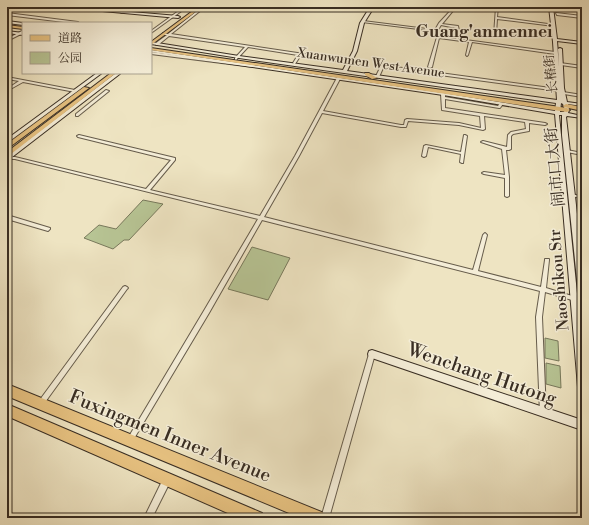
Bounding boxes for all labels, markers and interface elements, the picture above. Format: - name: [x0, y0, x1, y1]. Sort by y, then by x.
- district label: Guang'anmennei: [416, 21, 553, 43]
- legend: [22, 22, 152, 74]
- text: 道路: [58, 31, 82, 46]
- street label: Xuanwumen West Avenue: [295, 45, 446, 81]
- text: 公园: [58, 51, 82, 66]
- street label: 长椿街: [541, 54, 561, 94]
- street label: 闹市口大街: [541, 126, 569, 208]
- street label: Naoshikou Str: [545, 228, 573, 332]
- street label: Wenchang Hutong: [403, 337, 560, 411]
- street label: Fuxingmen Inner Avenue: [65, 384, 275, 488]

